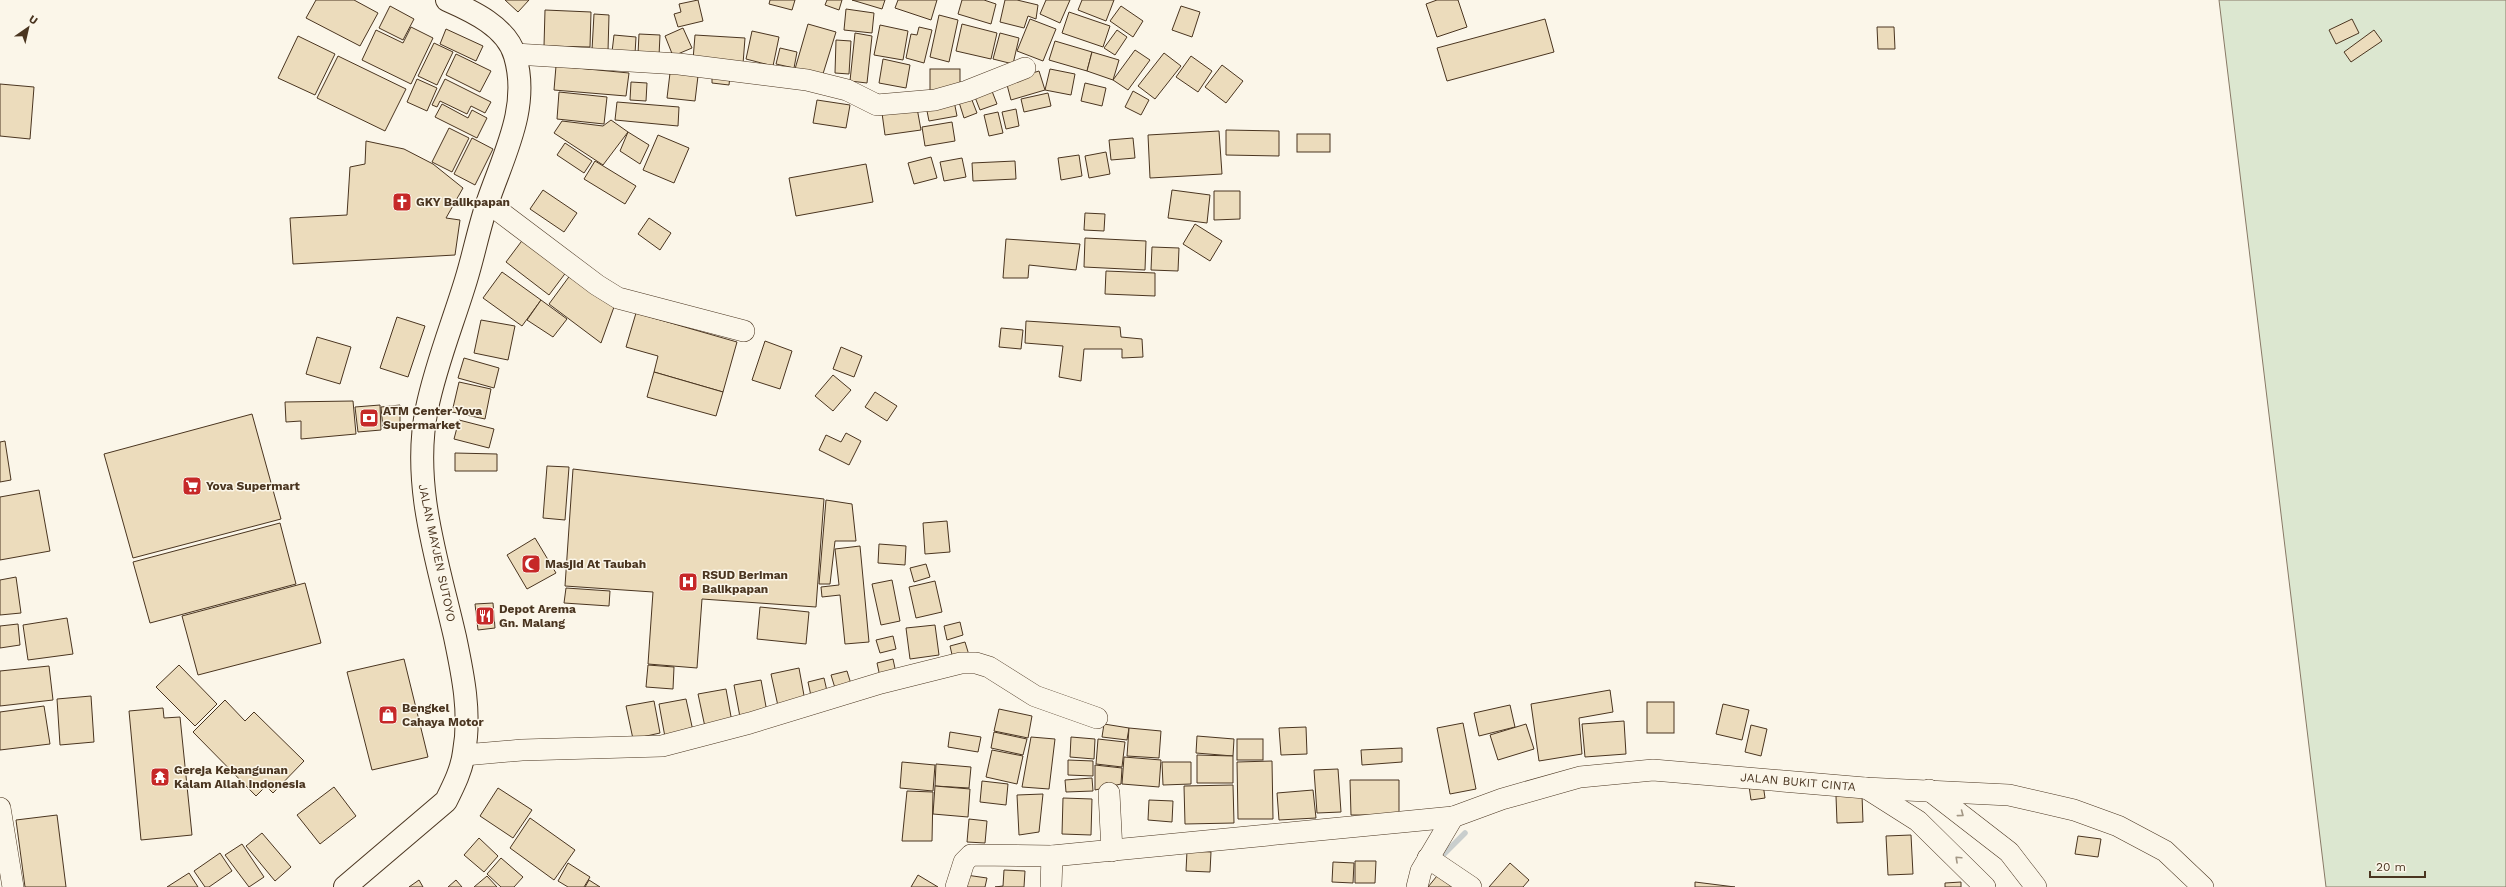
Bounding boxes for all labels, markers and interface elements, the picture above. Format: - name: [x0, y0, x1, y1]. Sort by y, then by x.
- north arrow: [8, 8, 48, 48]
- text: U: [26, 13, 40, 28]
- church icon: GKY Balikpapan: [391, 191, 413, 213]
- place label: GKY Balikpapan: [416, 195, 510, 209]
- place label: ATM Center Yova Supermarket: [383, 404, 482, 432]
- bank icon: ATM Center Yova Supermarket: [358, 407, 380, 429]
- supermarket icon: Yova Supermart: [181, 475, 203, 497]
- place label: Yova Supermart: [206, 479, 301, 493]
- street label: JALAN MAYJEN SUTOYO: [416, 483, 458, 623]
- mosque icon: Masjid At Taubah: [520, 553, 542, 575]
- place label: Masjid At Taubah: [545, 557, 646, 571]
- place label: RSUD Beriman Balikpapan: [702, 568, 788, 596]
- hospital icon: RSUD Beriman Balikpapan: [677, 571, 699, 593]
- place label: Depot Arema Gn. Malang: [499, 602, 576, 630]
- restaurant icon: Depot Arema Gn. Malang: [474, 605, 496, 627]
- place label: Bengkel Cahaya Motor: [402, 701, 484, 729]
- shop icon: Bengkel Cahaya Motor: [377, 704, 399, 726]
- place label: Gereja Kebangunan Kalam Allah Indonesia: [174, 763, 306, 791]
- temple icon: Gereja Kebangunan Kalam Allah Indonesia: [149, 766, 171, 788]
- street label: JALAN BUKIT CINTA: [1740, 770, 1856, 794]
- one-way arrow: [1956, 809, 1963, 816]
- scale bar: [2370, 853, 2425, 879]
- one-way arrow: [1955, 856, 1963, 864]
- text: 20 m: [2376, 860, 2406, 874]

